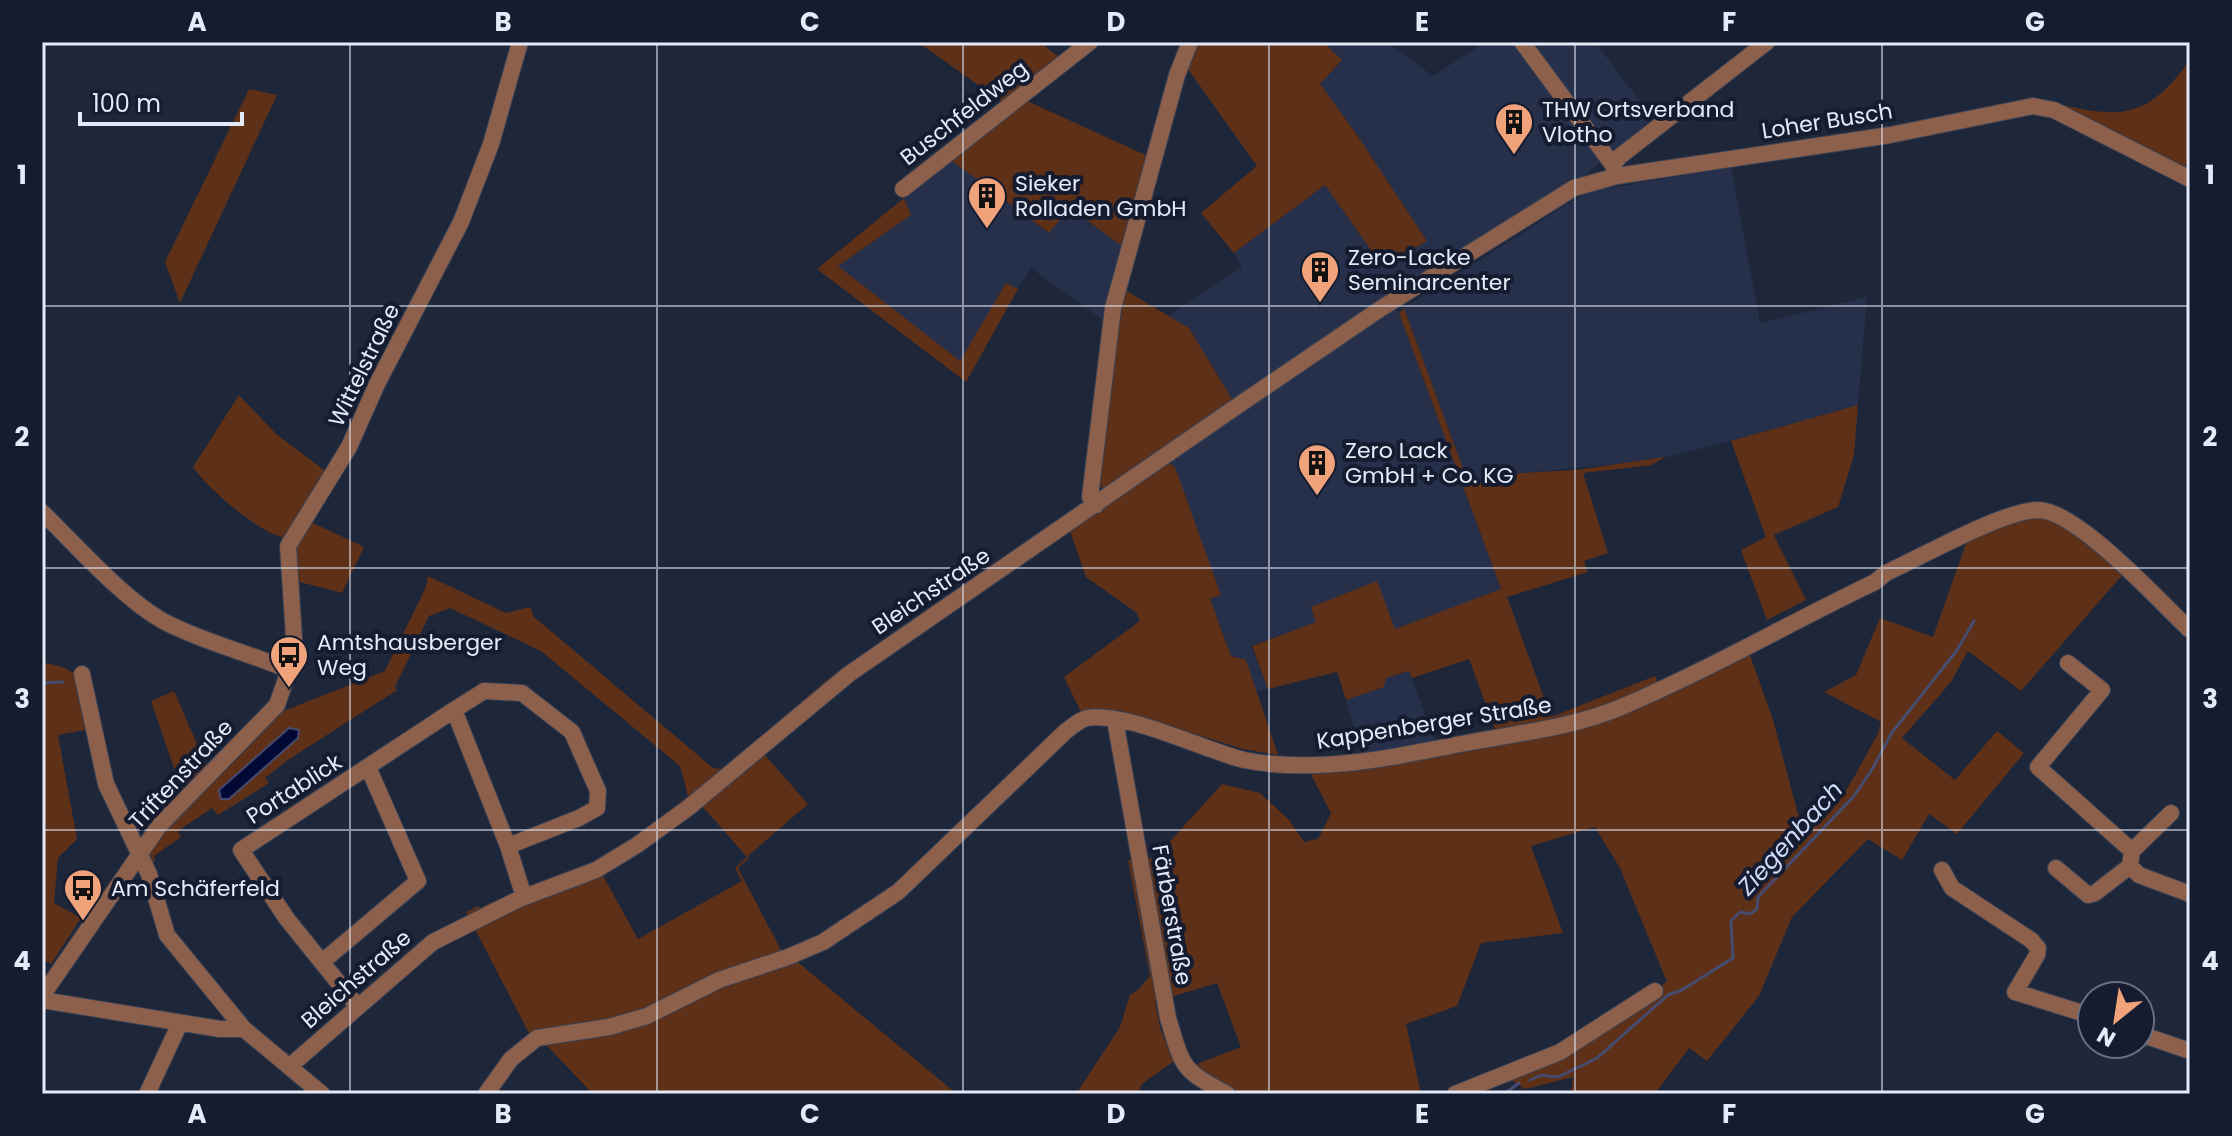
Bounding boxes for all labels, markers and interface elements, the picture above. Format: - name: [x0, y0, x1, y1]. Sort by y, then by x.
- text: A: [187, 4, 207, 40]
- text: B: [494, 4, 512, 40]
- text: C: [800, 4, 820, 40]
- text: D: [1107, 4, 1126, 40]
- text: E: [1415, 4, 1429, 40]
- text: F: [1722, 4, 1736, 40]
- text: G: [2025, 4, 2045, 40]
- street label: Buschfeldweg: [894, 53, 1034, 173]
- scale bar: [80, 76, 242, 126]
- text: 100 m: [92, 87, 161, 120]
- place label: THW Ortsverband Vlotho: [1542, 94, 1734, 150]
- street label: Loher Busch: [1759, 95, 1895, 147]
- building icon: THW Ortsverband Vlotho: [1493, 101, 1535, 156]
- text: 1: [17, 157, 27, 193]
- text: 1: [2205, 157, 2215, 193]
- place label: Sieker Rolladen GmbH: [1015, 168, 1187, 224]
- building icon: Sieker Rolladen GmbH: [966, 175, 1008, 230]
- place label: Zero-Lacke Seminarcenter: [1348, 242, 1511, 298]
- building icon: Zero-Lacke Seminarcenter: [1299, 249, 1341, 304]
- street label: Wittelstraße: [321, 298, 407, 432]
- text: 2: [15, 419, 30, 455]
- text: 2: [2203, 419, 2218, 455]
- place label: Zero Lack GmbH + Co. KG: [1345, 435, 1514, 491]
- building icon: Zero Lack GmbH + Co. KG: [1296, 442, 1338, 497]
- street label: Bleichstraße: [866, 540, 996, 642]
- place label: Amtshausberger Weg: [317, 627, 502, 683]
- bus stop icon: Amtshausberger Weg: [268, 634, 310, 689]
- text: 3: [14, 681, 30, 717]
- text: 3: [2202, 681, 2218, 717]
- street label: Kappenberger Straße: [1314, 689, 1554, 757]
- street label: Triftenstraße: [122, 712, 240, 836]
- street label: Portablick: [240, 746, 348, 831]
- water label: Ziegenbach: [1729, 774, 1850, 903]
- street label: Färberstraße: [1144, 842, 1200, 988]
- bus stop icon: Am Schäferfeld: [62, 867, 104, 922]
- place label: Am Schäferfeld: [111, 873, 280, 904]
- street label: Bleichstraße: [294, 923, 418, 1035]
- text: 4: [13, 943, 31, 979]
- text: 4: [2201, 943, 2219, 979]
- north arrow: [2076, 980, 2156, 1060]
- text: N: [2091, 1019, 2121, 1054]
- text: A: [187, 1096, 207, 1132]
- text: B: [494, 1096, 512, 1132]
- text: C: [800, 1096, 820, 1132]
- text: D: [1107, 1096, 1126, 1132]
- text: E: [1415, 1096, 1429, 1132]
- text: F: [1722, 1096, 1736, 1132]
- text: G: [2025, 1096, 2045, 1132]

